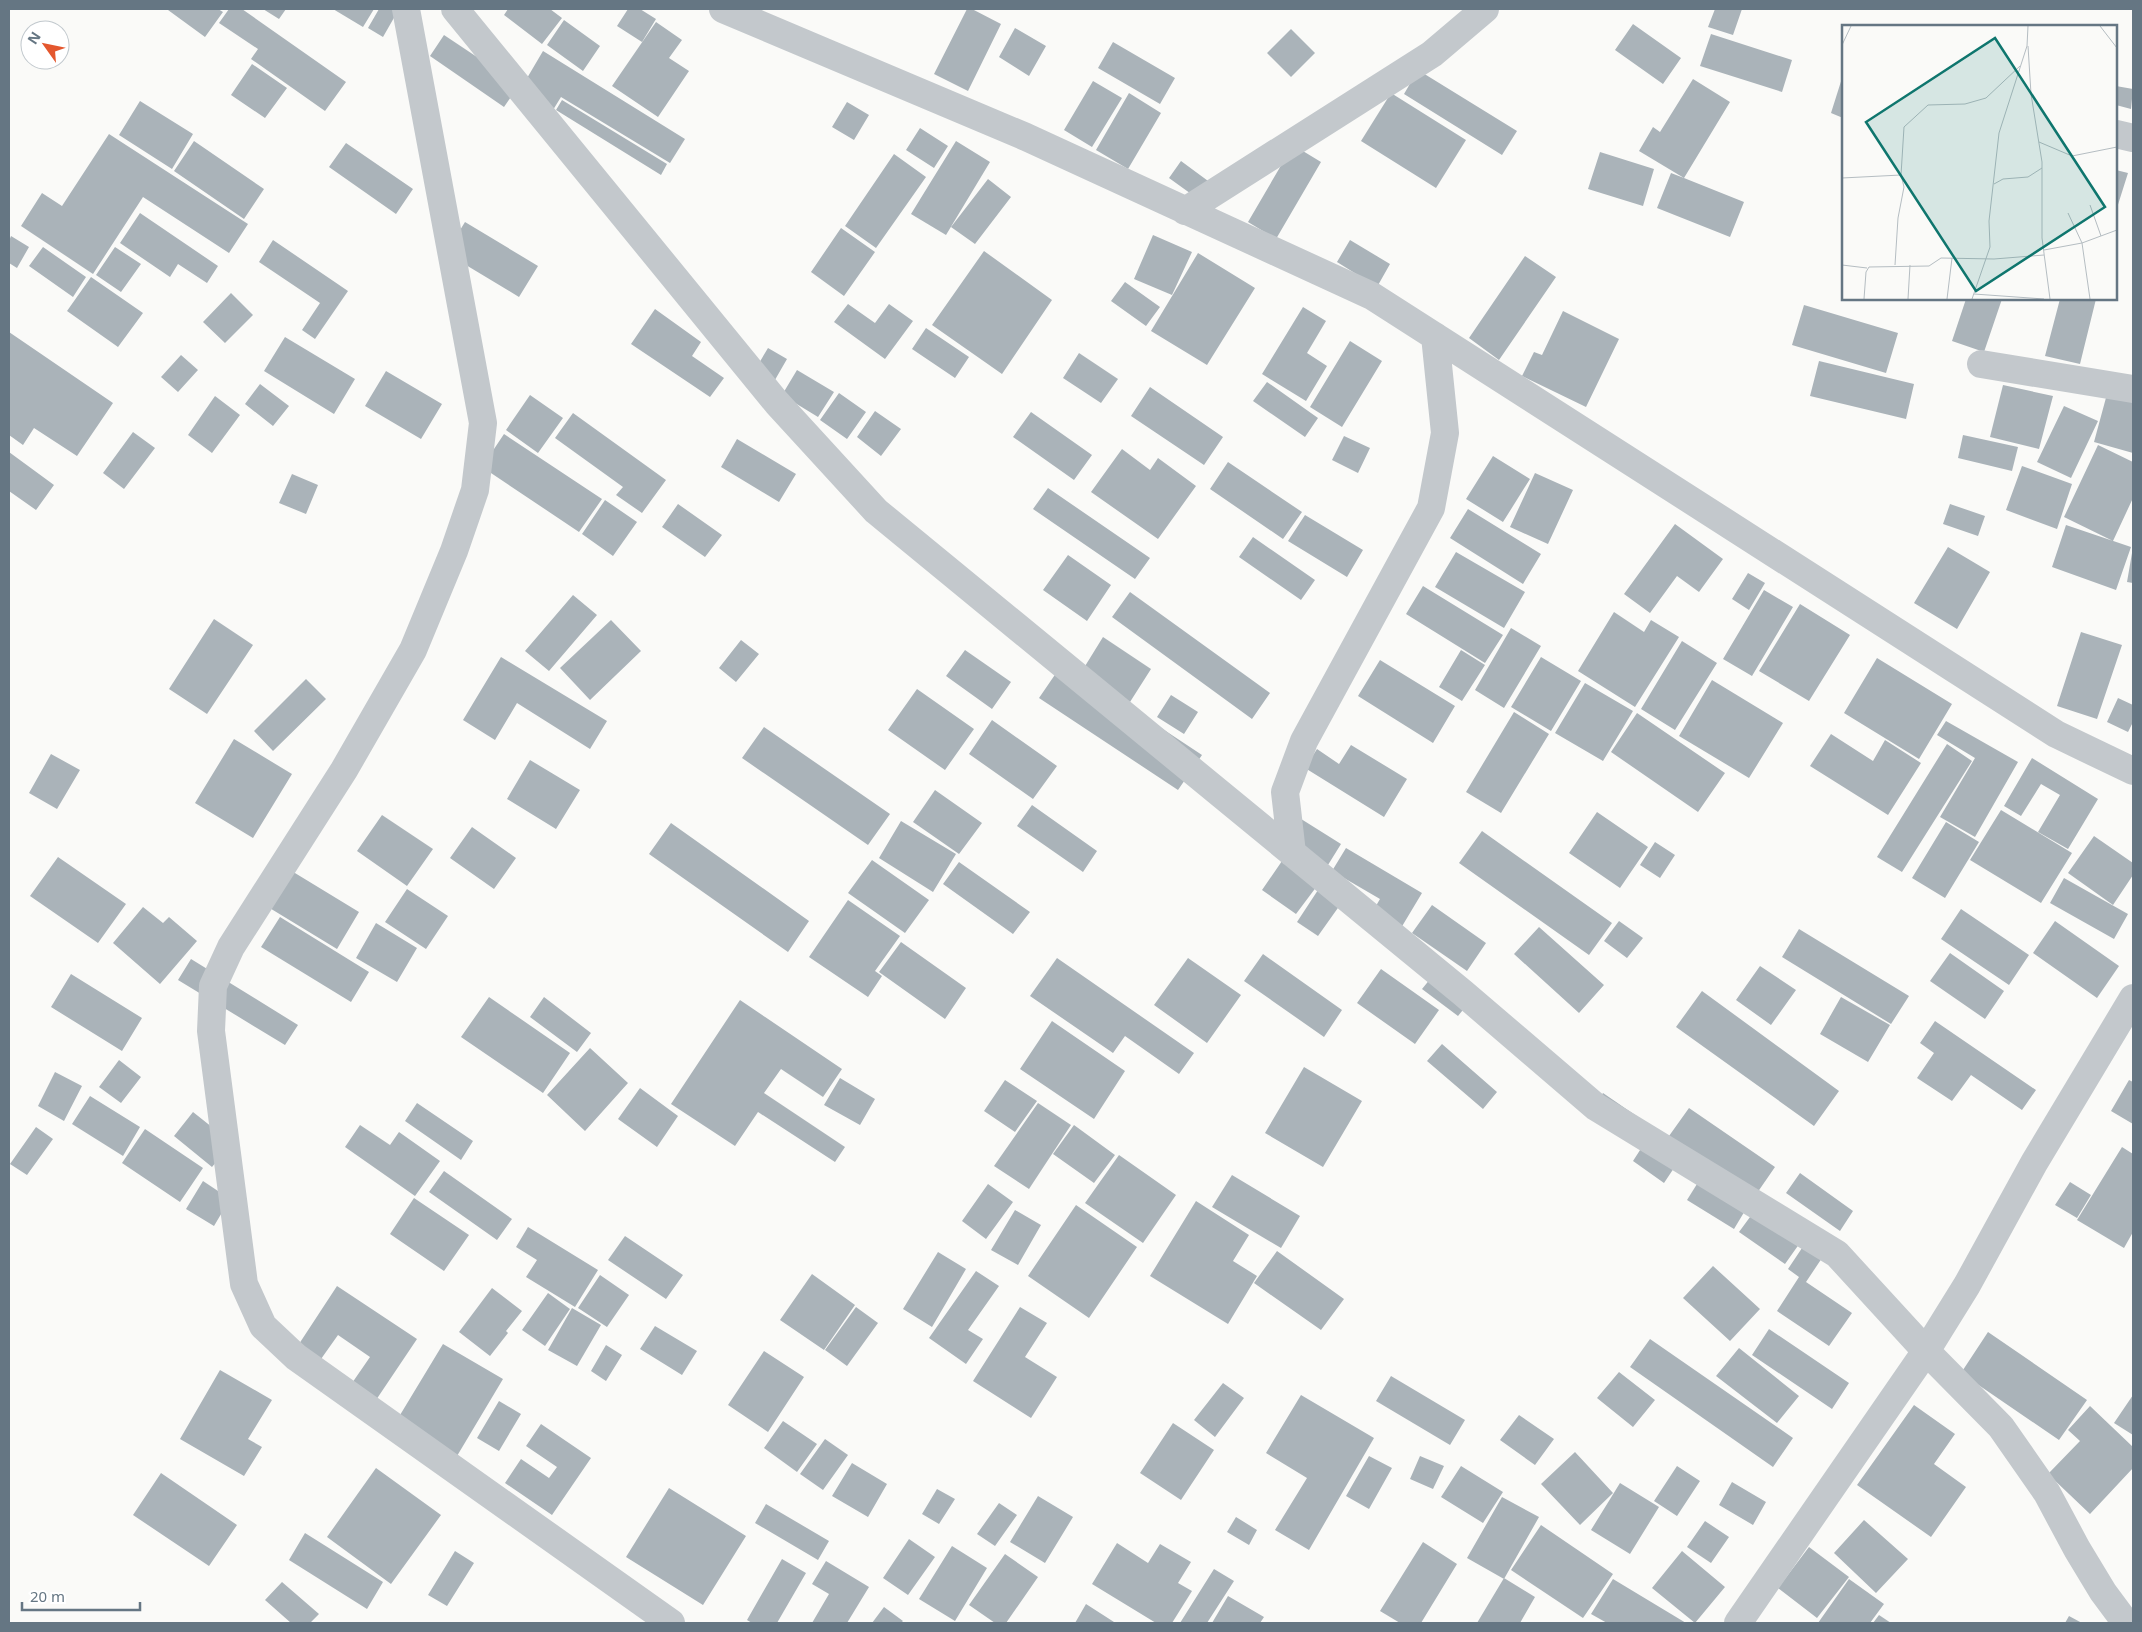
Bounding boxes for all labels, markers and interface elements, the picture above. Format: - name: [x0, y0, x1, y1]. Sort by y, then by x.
- north arrow: [20, 20, 70, 70]
- inset map: [1842, 25, 2117, 300]
- text: N: [23, 28, 45, 48]
- scale bar: [22, 1580, 140, 1612]
- text: 20 m: [30, 1586, 65, 1606]

